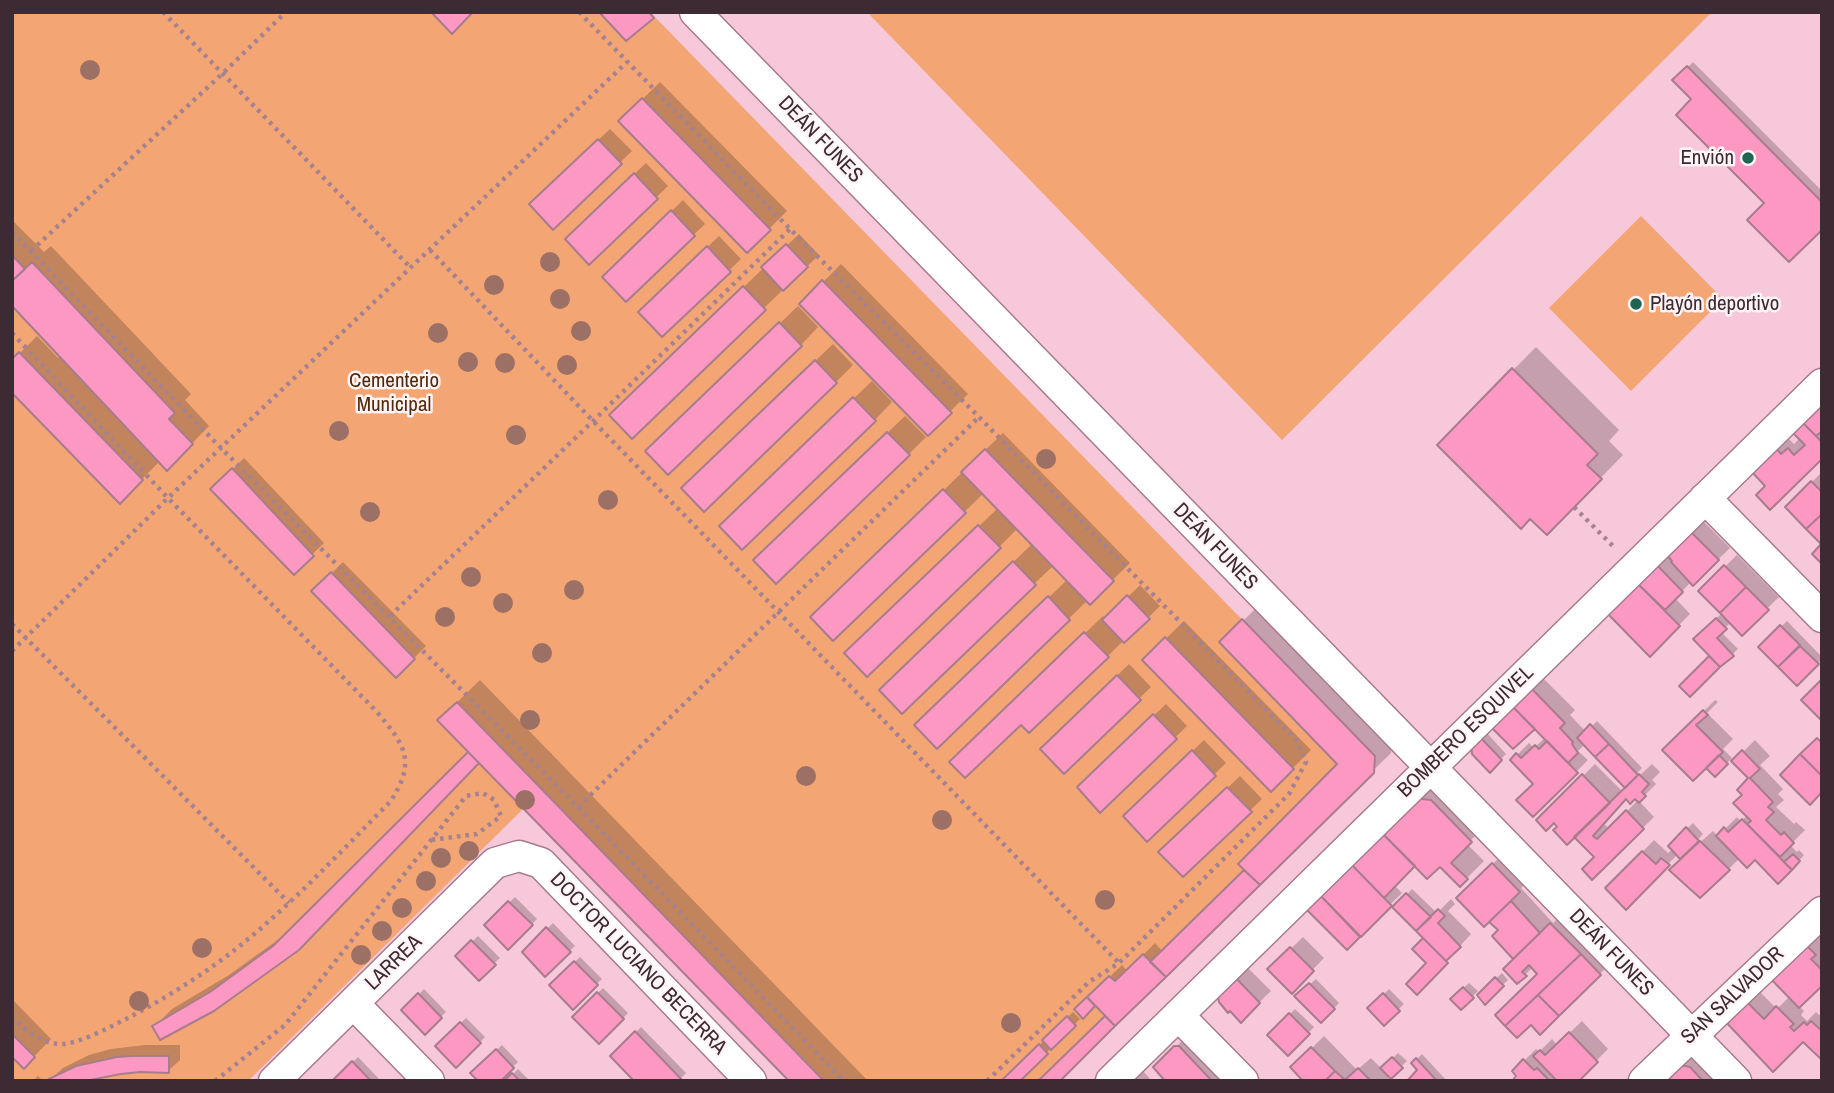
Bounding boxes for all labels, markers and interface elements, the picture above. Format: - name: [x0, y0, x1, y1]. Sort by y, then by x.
- street label: DEÁN FUNES: [772, 91, 868, 189]
- place label: Envión: [1680, 145, 1734, 171]
- marker: Envión: [1740, 150, 1756, 166]
- place label: Playón deportivo: [1650, 291, 1779, 317]
- marker: Playón deportivo: [1628, 296, 1644, 312]
- park label: Cementerio Municipal: [349, 368, 439, 418]
- street label: DEÁN FUNES: [1167, 498, 1263, 596]
- street label: BOMBERO ESQUIVEL: [1393, 661, 1539, 803]
- street label: DOCTOR LUCIANO BECERRA: [544, 868, 732, 1060]
- street label: DEÁN FUNES: [1563, 904, 1659, 1002]
- street label: LARREA: [360, 930, 428, 996]
- street label: SAN SALVADOR: [1676, 942, 1790, 1050]

